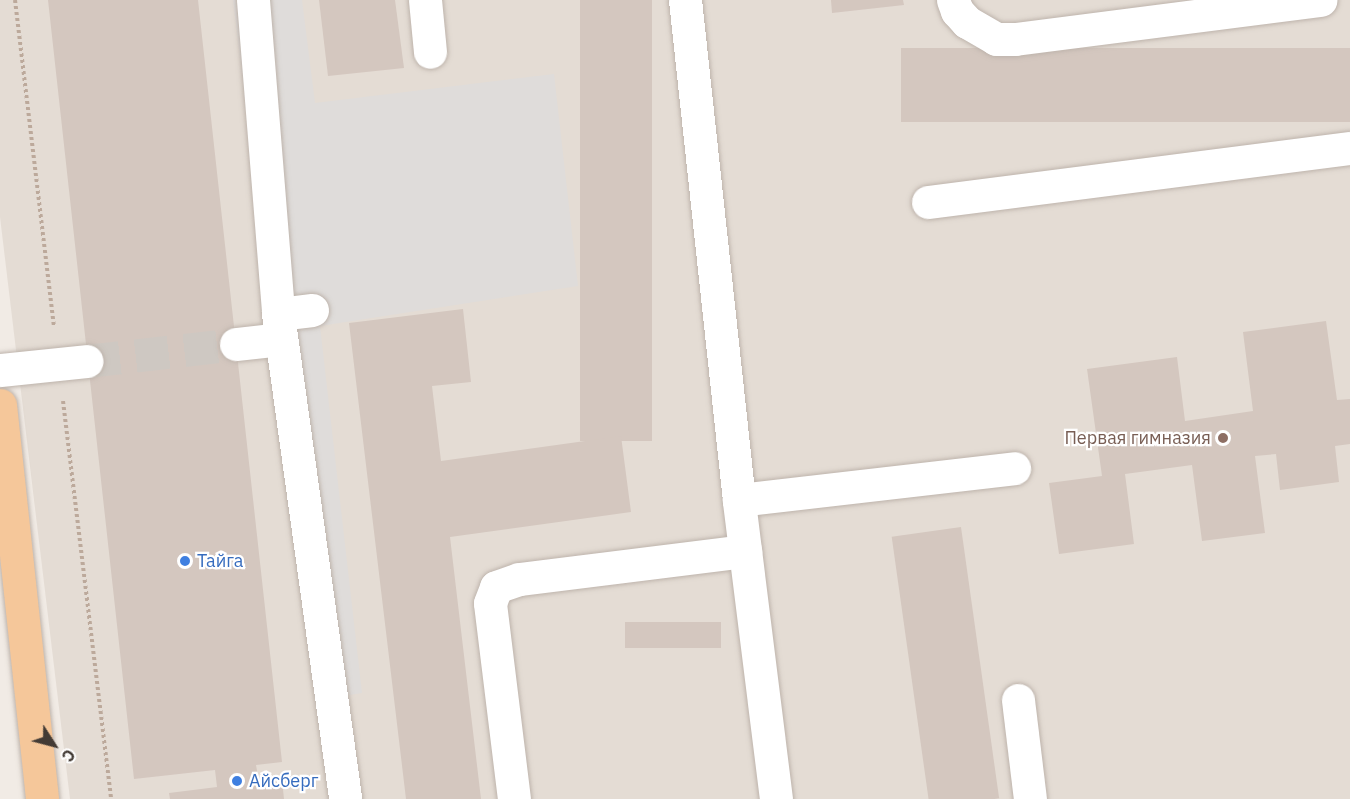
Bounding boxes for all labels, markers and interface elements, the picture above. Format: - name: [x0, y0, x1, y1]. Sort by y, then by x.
- place label: Первая гимназия: [1064, 427, 1211, 449]
- marker: Первая гимназия: [1216, 431, 1230, 445]
- place label: Тайга: [197, 550, 243, 572]
- marker: Тайга: [178, 554, 192, 568]
- north arrow: [24, 715, 84, 775]
- text: С: [57, 745, 80, 766]
- place label: Айсберг: [249, 770, 318, 792]
- marker: Айсберг: [230, 774, 244, 788]

